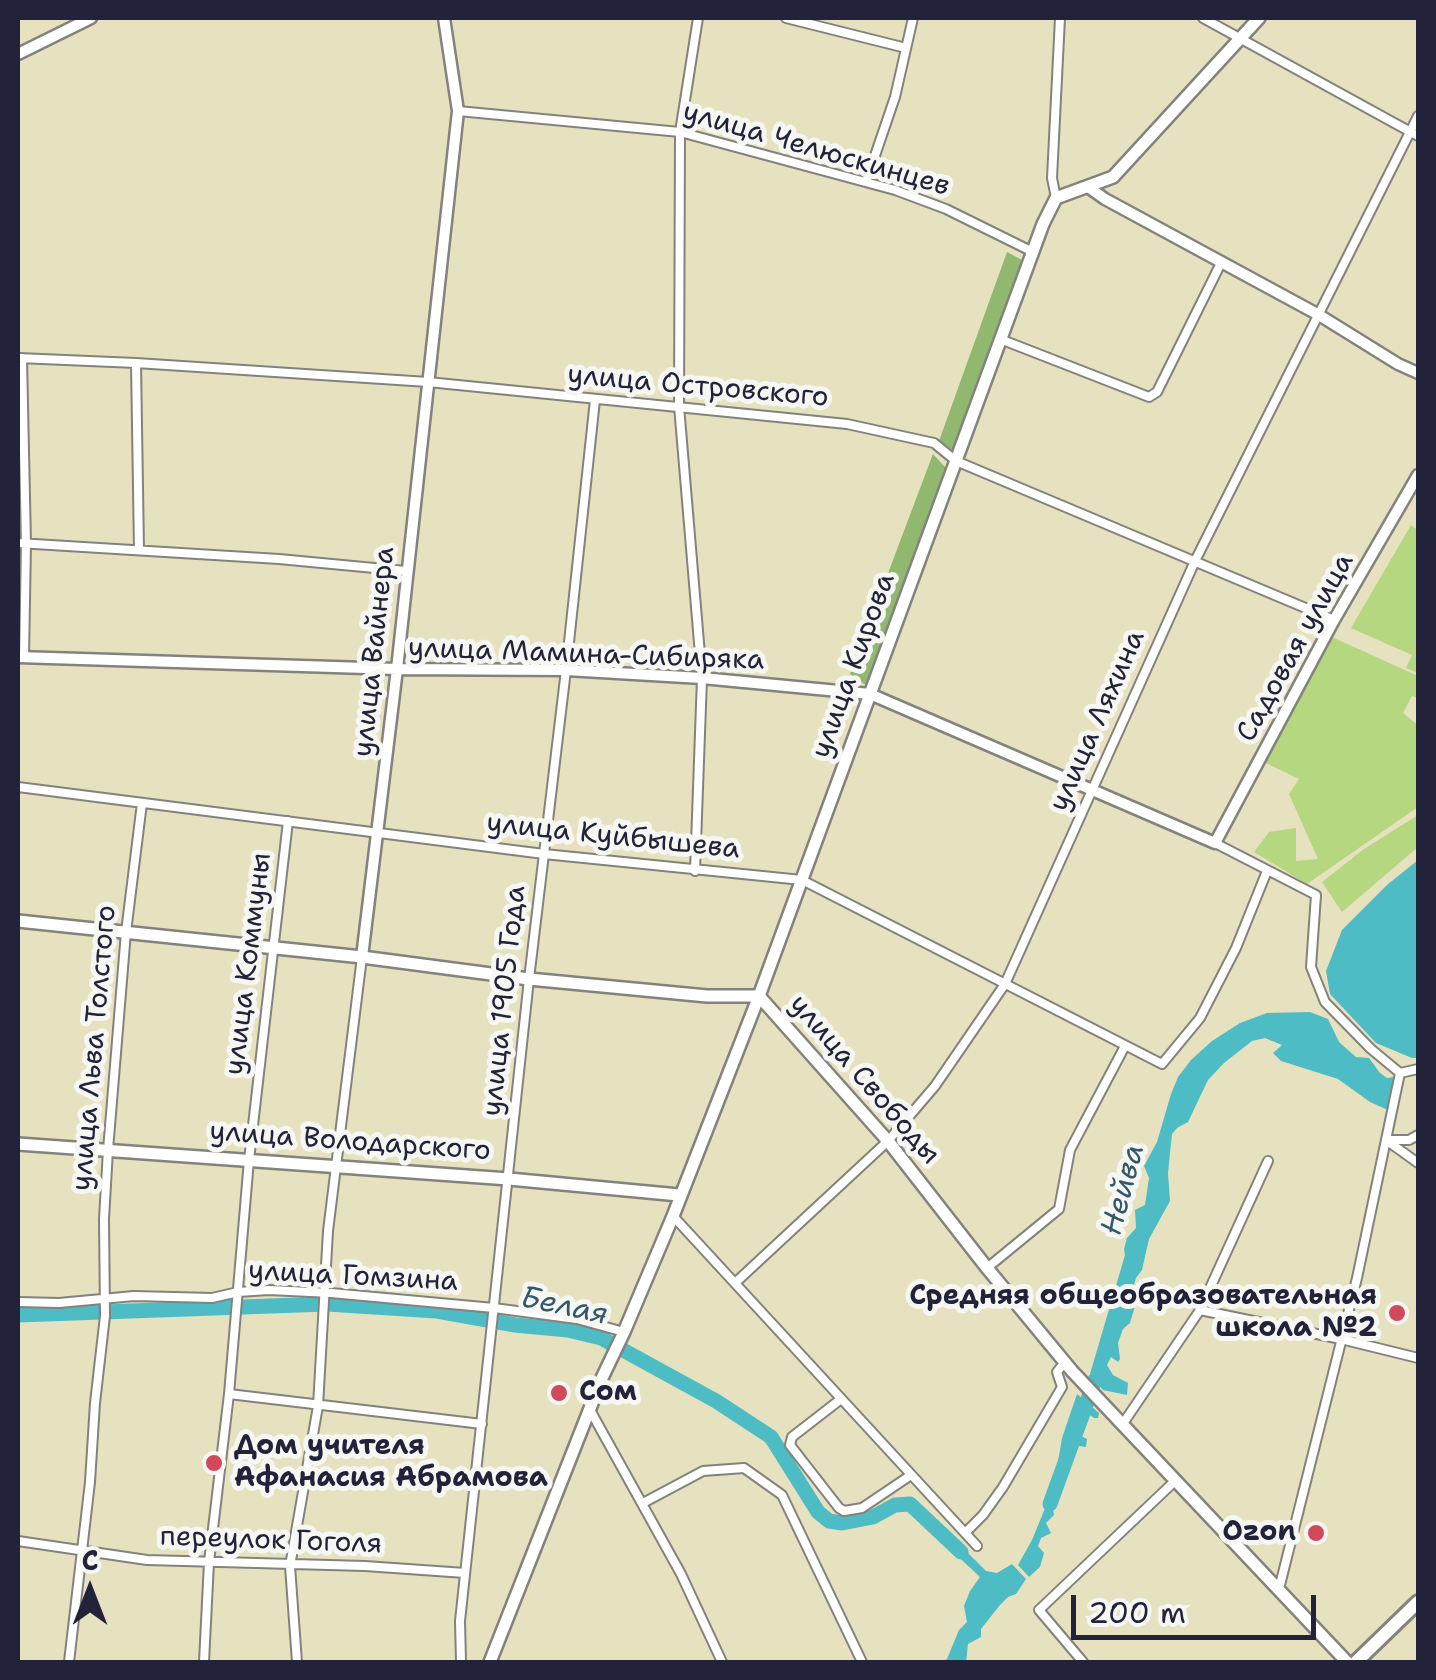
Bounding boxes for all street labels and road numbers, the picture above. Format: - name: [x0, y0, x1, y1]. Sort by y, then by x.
- street label: улица Челюскинцев: [679, 96, 953, 204]
- street label: улица Островского: [566, 359, 830, 415]
- street label: улица Вайнера: [347, 545, 403, 759]
- street label: Садовая улица: [1230, 548, 1362, 748]
- street label: улица Кирова: [805, 569, 903, 763]
- street label: улица Ляхина: [1043, 625, 1153, 817]
- street label: улица Мамина-Сибиряка: [407, 632, 765, 678]
- street label: улица Куйбышева: [485, 807, 741, 867]
- street label: улица Коммуны: [219, 851, 279, 1077]
- street label: улица 1905 Года: [476, 884, 534, 1118]
- street label: улица Льва Толстого: [66, 904, 124, 1192]
- street label: улица Свободы: [781, 989, 947, 1171]
- street label: улица Володарского: [208, 1115, 492, 1169]
- street label: улица Гомзина: [247, 1255, 459, 1299]
- street label: переулок Гоголя: [159, 1520, 383, 1562]

